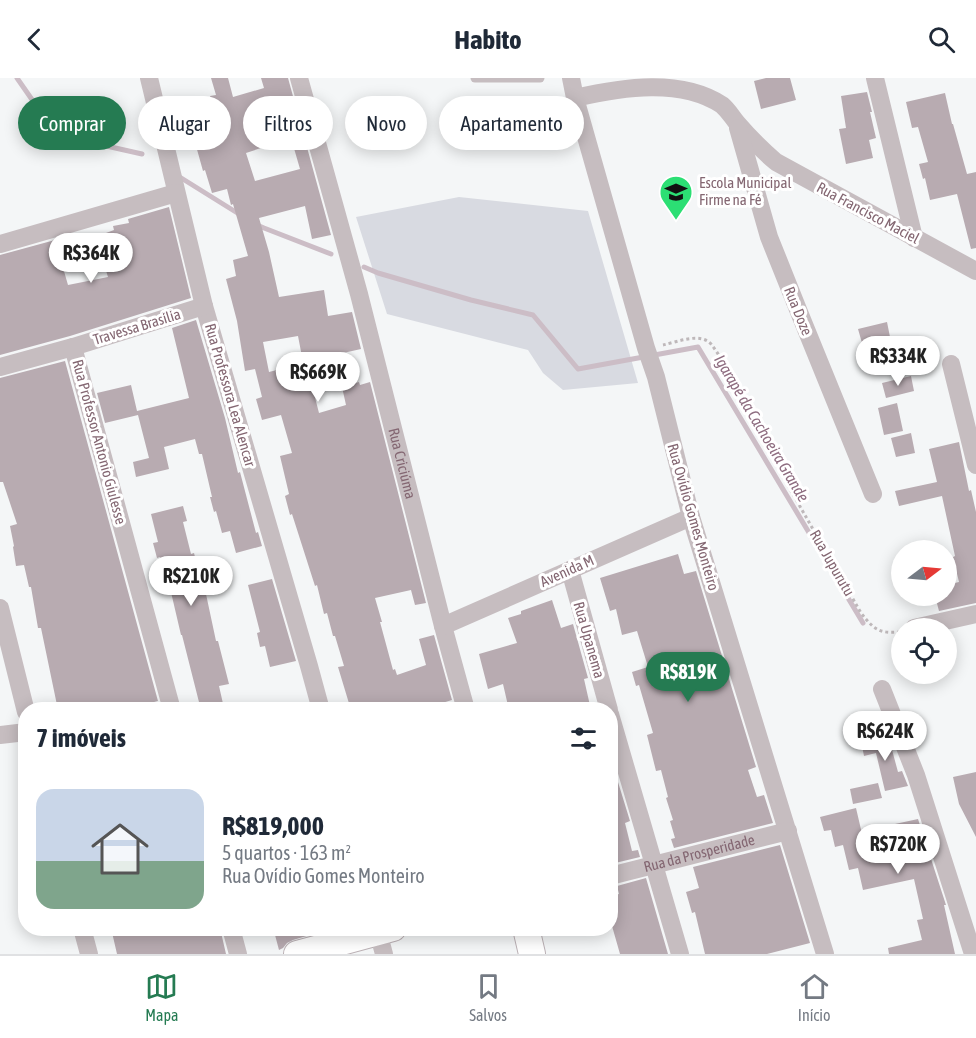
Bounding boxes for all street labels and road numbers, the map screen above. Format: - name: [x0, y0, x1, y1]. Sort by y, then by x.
- street label: Rua Francisco Maciel: [814, 178, 922, 247]
- street label: Rua Doze: [781, 284, 816, 338]
- street label: Travessa Brasília: [91, 305, 183, 348]
- street label: Rua Professora Lea Alencar: [202, 321, 259, 469]
- street label: Rua Professor Antonio Giulesse: [69, 358, 130, 526]
- street label: Rua Criciúma: [385, 426, 420, 501]
- street label: Rua Ovídio Gomes Monteiro: [664, 441, 723, 592]
- street label: Rua Jupurutu: [807, 527, 858, 599]
- street label: Avenida M: [537, 551, 596, 590]
- street label: Rua Upanema: [570, 600, 608, 680]
- street label: Rua da Prosperidade: [642, 831, 757, 875]

